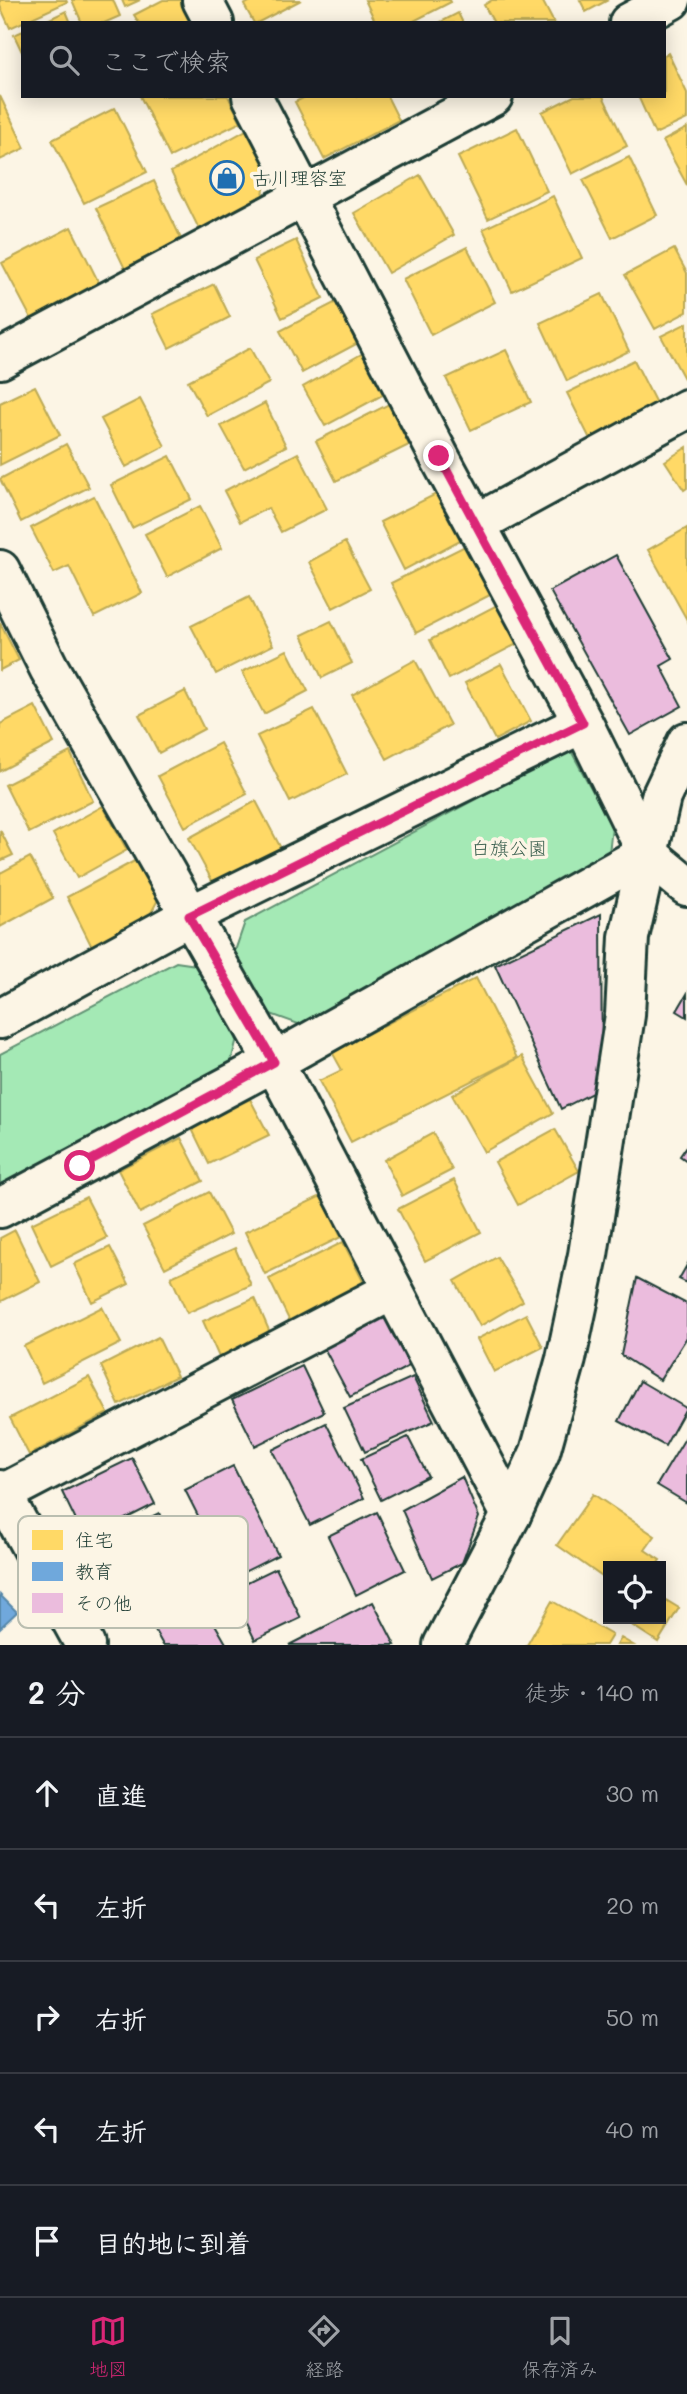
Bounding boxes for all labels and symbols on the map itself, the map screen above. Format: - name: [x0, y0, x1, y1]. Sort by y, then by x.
- shop icon: 古川理容室: [208, 159, 246, 197]
- place label: 古川理容室: [252, 165, 347, 190]
- route end: [423, 440, 454, 471]
- park label: 白旗公園: [471, 835, 547, 860]
- route start: [64, 1150, 95, 1181]
- legend: [18, 1516, 248, 1628]
- text: 住宅: [75, 1527, 113, 1552]
- text: 教育: [75, 1558, 113, 1583]
- text: その他: [75, 1590, 132, 1615]

